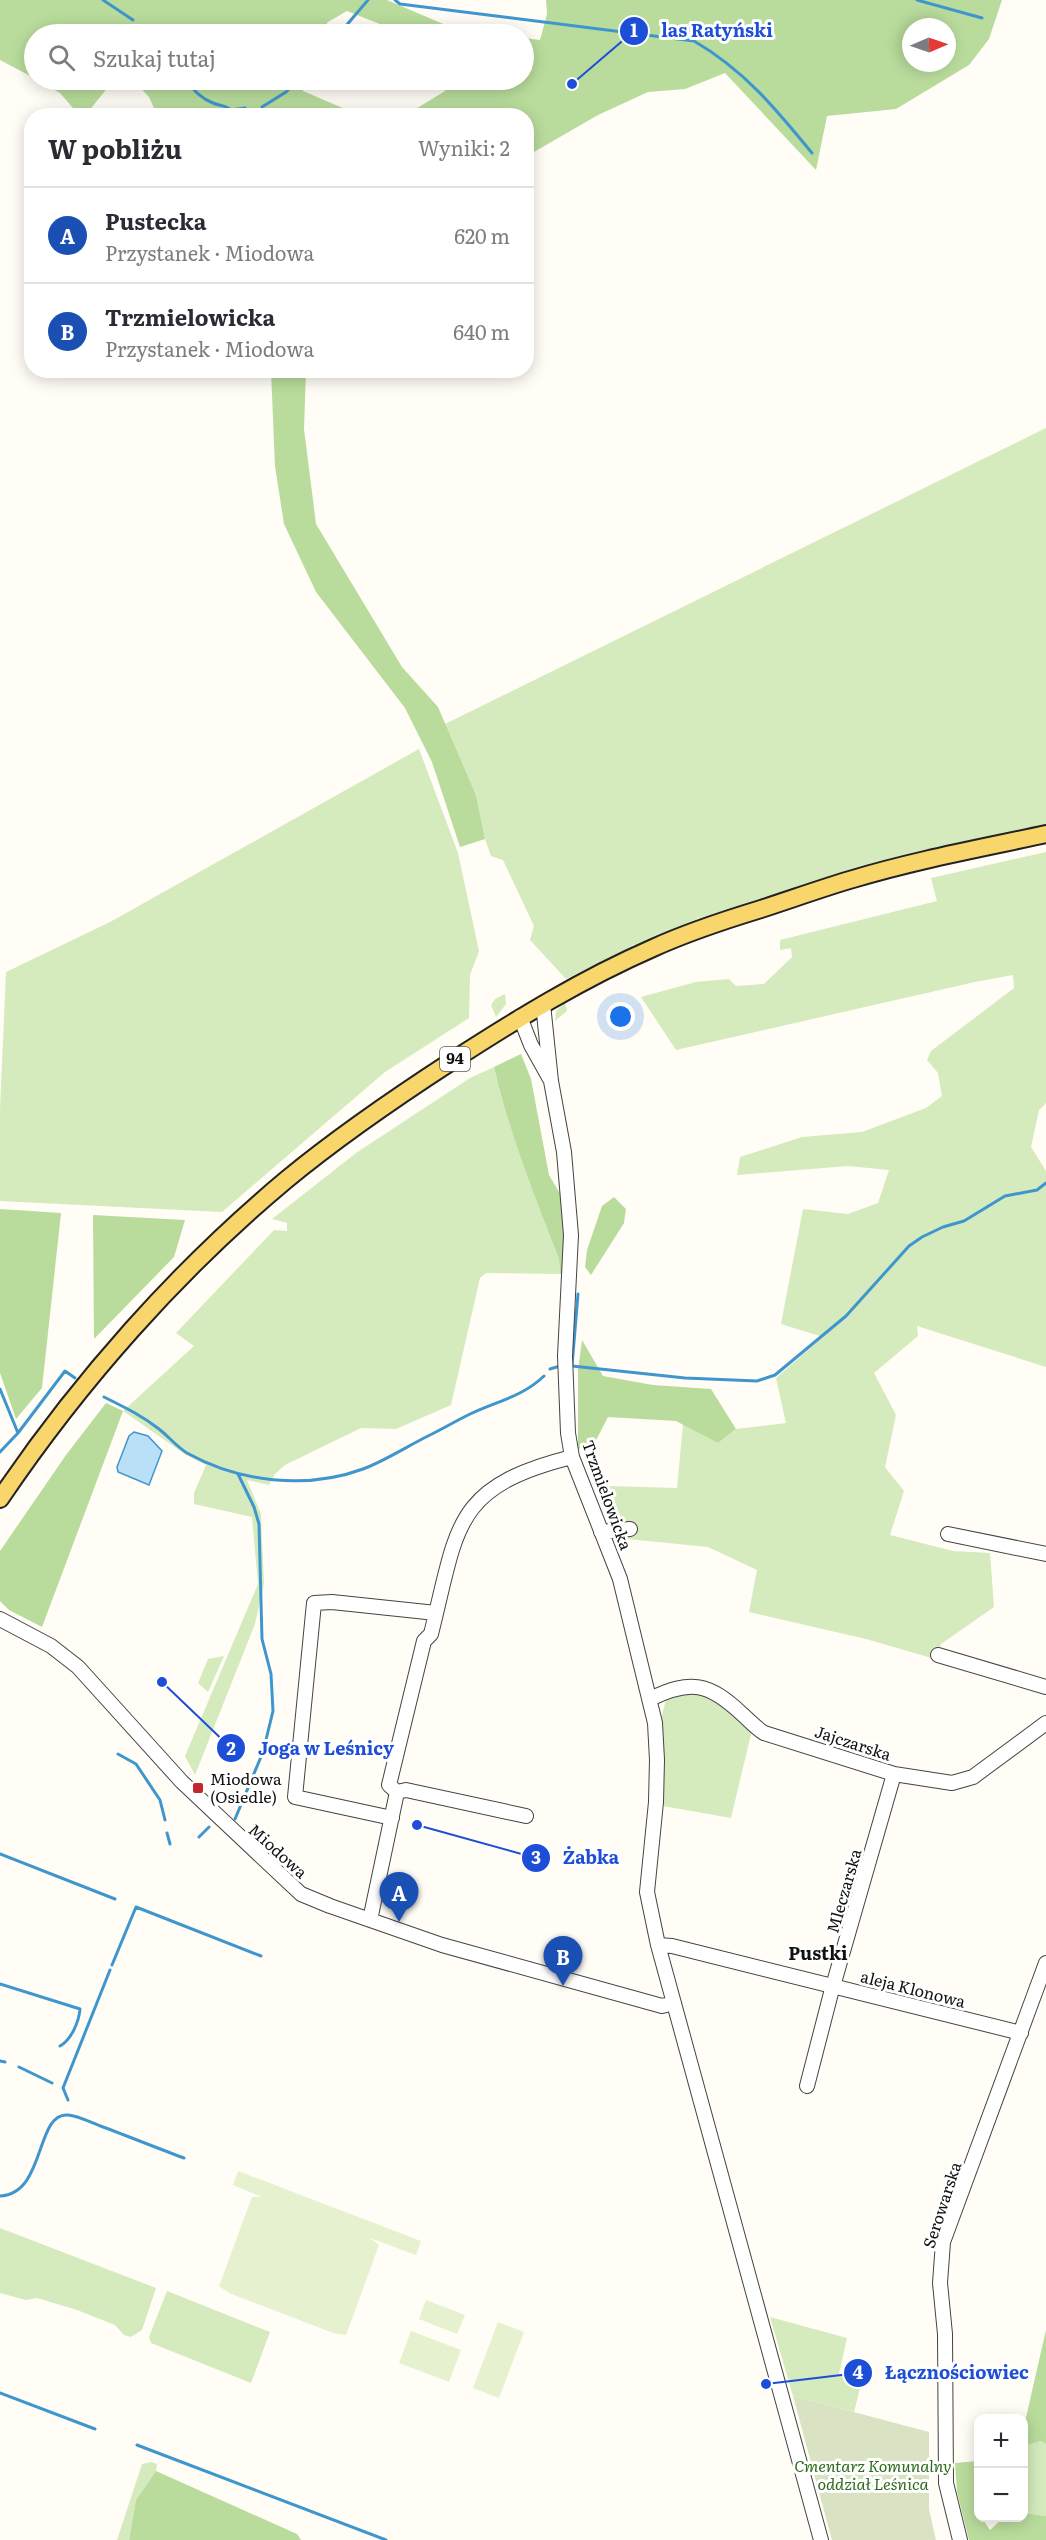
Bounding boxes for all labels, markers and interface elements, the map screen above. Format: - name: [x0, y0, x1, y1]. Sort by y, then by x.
- callout: las Ratyński: [619, 13, 785, 49]
- text: 1: [630, 16, 638, 43]
- text: las Ratyński: [661, 16, 773, 43]
- north arrow: [902, 18, 956, 72]
- search box: [24, 24, 534, 90]
- icon: search: [45, 41, 78, 74]
- text: Szukaj tutaj: [93, 41, 216, 74]
- text: W pobliżu: [48, 128, 182, 167]
- text: Wyniki: 2: [418, 132, 510, 162]
- text: Pustecka: [105, 204, 206, 237]
- text: A: [60, 220, 75, 250]
- text: 620 m: [454, 220, 510, 250]
- text: Przystanek · Miodowa: [105, 237, 314, 267]
- text: Trzmielowicka: [105, 300, 275, 333]
- text: B: [61, 316, 74, 346]
- text: 640 m: [453, 316, 510, 346]
- text: Przystanek · Miodowa: [105, 333, 314, 363]
- your location: [606, 1002, 635, 1031]
- road number: 94: [440, 1047, 470, 1071]
- street label: Trzmielowicka: [577, 1436, 639, 1553]
- street label: Jajczarska: [812, 1718, 895, 1766]
- callout: Joga w Leśnicy: [216, 1730, 406, 1766]
- text: 2: [226, 1734, 236, 1761]
- text: Joga w Leśnicy: [258, 1734, 394, 1761]
- place label: Miodowa (Osiedle): [210, 1766, 282, 1808]
- marker: Miodowa (Osiedle): [191, 1781, 205, 1795]
- street label: Miodowa: [244, 1817, 314, 1883]
- callout: Żabka: [521, 1840, 631, 1876]
- text: 3: [531, 1843, 541, 1870]
- text: Żabka: [563, 1843, 620, 1870]
- street label: Mleczarska: [820, 1845, 867, 1936]
- pin: A: [380, 1872, 418, 1922]
- pin: B: [544, 1936, 582, 1986]
- district label: Pustki: [788, 1939, 848, 1966]
- street label: aleja Klonowa: [858, 1963, 968, 2013]
- street label: Serowarska: [916, 2158, 966, 2251]
- callout: Łącznościowiec: [843, 2355, 1041, 2391]
- text: 4: [853, 2358, 864, 2385]
- text: Łącznościowiec: [885, 2358, 1029, 2385]
- map controls: [974, 2414, 1028, 2522]
- button: +: [974, 2414, 1028, 2468]
- park label: Cmentarz Komunalny oddział Leśnica: [794, 2453, 952, 2495]
- button: −: [974, 2468, 1028, 2522]

